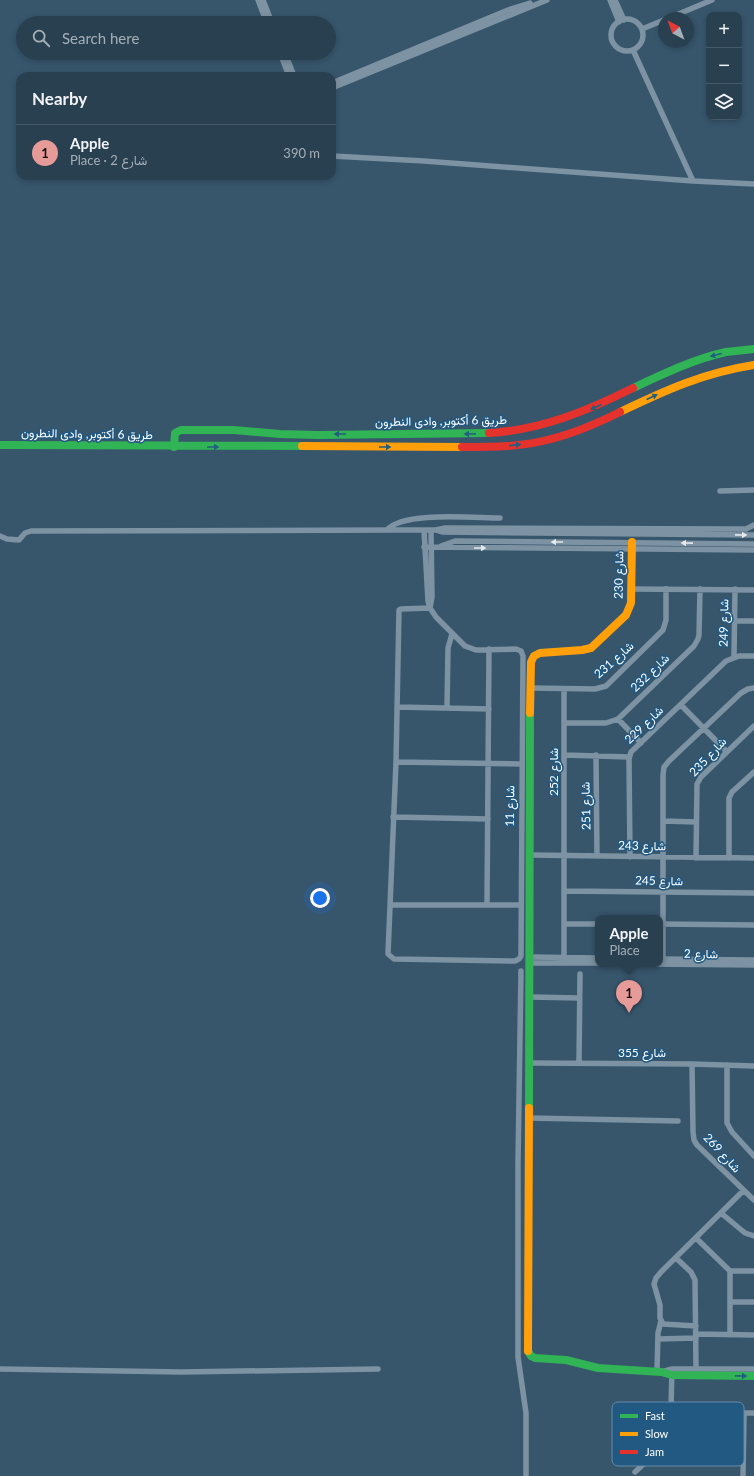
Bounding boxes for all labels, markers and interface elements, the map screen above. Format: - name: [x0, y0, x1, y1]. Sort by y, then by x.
- north arrow: [658, 12, 694, 48]
- map controls: [706, 12, 742, 120]
- button: +: [706, 12, 742, 48]
- search box: [16, 16, 336, 60]
- icon: search: [30, 27, 52, 49]
- text: Search here: [62, 29, 139, 47]
- button: −: [706, 48, 742, 84]
- button: layers: [706, 84, 742, 120]
- text: Nearby: [32, 88, 87, 109]
- text: Apple: [70, 134, 109, 152]
- text: 1: [41, 145, 49, 161]
- text: 390 m: [283, 145, 320, 161]
- text: Place · شارع 2: [70, 152, 147, 168]
- one-way arrow: [709, 353, 722, 359]
- one-way arrow: [647, 394, 659, 400]
- one-way arrow: [591, 404, 602, 410]
- street label: طريق 6 أكتوبر, وادى النطرون: [375, 412, 507, 430]
- street label: طريق 6 أكتوبر, وادى النطرون: [21, 425, 153, 443]
- one-way arrow: [333, 431, 346, 437]
- one-way arrow: [463, 431, 476, 437]
- one-way arrow: [509, 442, 521, 449]
- one-way arrow: [207, 444, 220, 450]
- one-way arrow: [379, 444, 392, 450]
- one-way arrow: [735, 532, 748, 538]
- one-way arrow: [550, 539, 563, 545]
- one-way arrow: [680, 540, 693, 546]
- one-way arrow: [474, 545, 487, 551]
- street label: شارع 230: [611, 551, 628, 599]
- street label: شارع 249: [716, 599, 733, 647]
- street label: شارع 231: [591, 638, 638, 683]
- street label: شارع 232: [627, 651, 674, 696]
- street label: شارع 229: [621, 703, 668, 748]
- street label: شارع 235: [686, 734, 731, 781]
- street label: شارع 252: [546, 748, 563, 796]
- street label: شارع 251: [578, 782, 595, 830]
- street label: شارع 11: [502, 785, 519, 827]
- street label: شارع 243: [618, 838, 666, 855]
- street label: شارع 245: [635, 873, 683, 890]
- your location: [310, 888, 330, 908]
- popup: [595, 915, 663, 967]
- text: Apple: [609, 924, 649, 942]
- text: Place: [609, 942, 640, 958]
- street label: شارع 2: [684, 946, 718, 963]
- pin: 1: [616, 980, 642, 1013]
- street label: شارع 355: [618, 1045, 666, 1062]
- street label: شارع 269: [699, 1130, 744, 1177]
- one-way arrow: [735, 1373, 748, 1379]
- legend: [612, 1402, 744, 1466]
- text: Fast: [645, 1409, 665, 1422]
- text: Slow: [645, 1427, 669, 1440]
- text: Jam: [645, 1445, 664, 1458]

